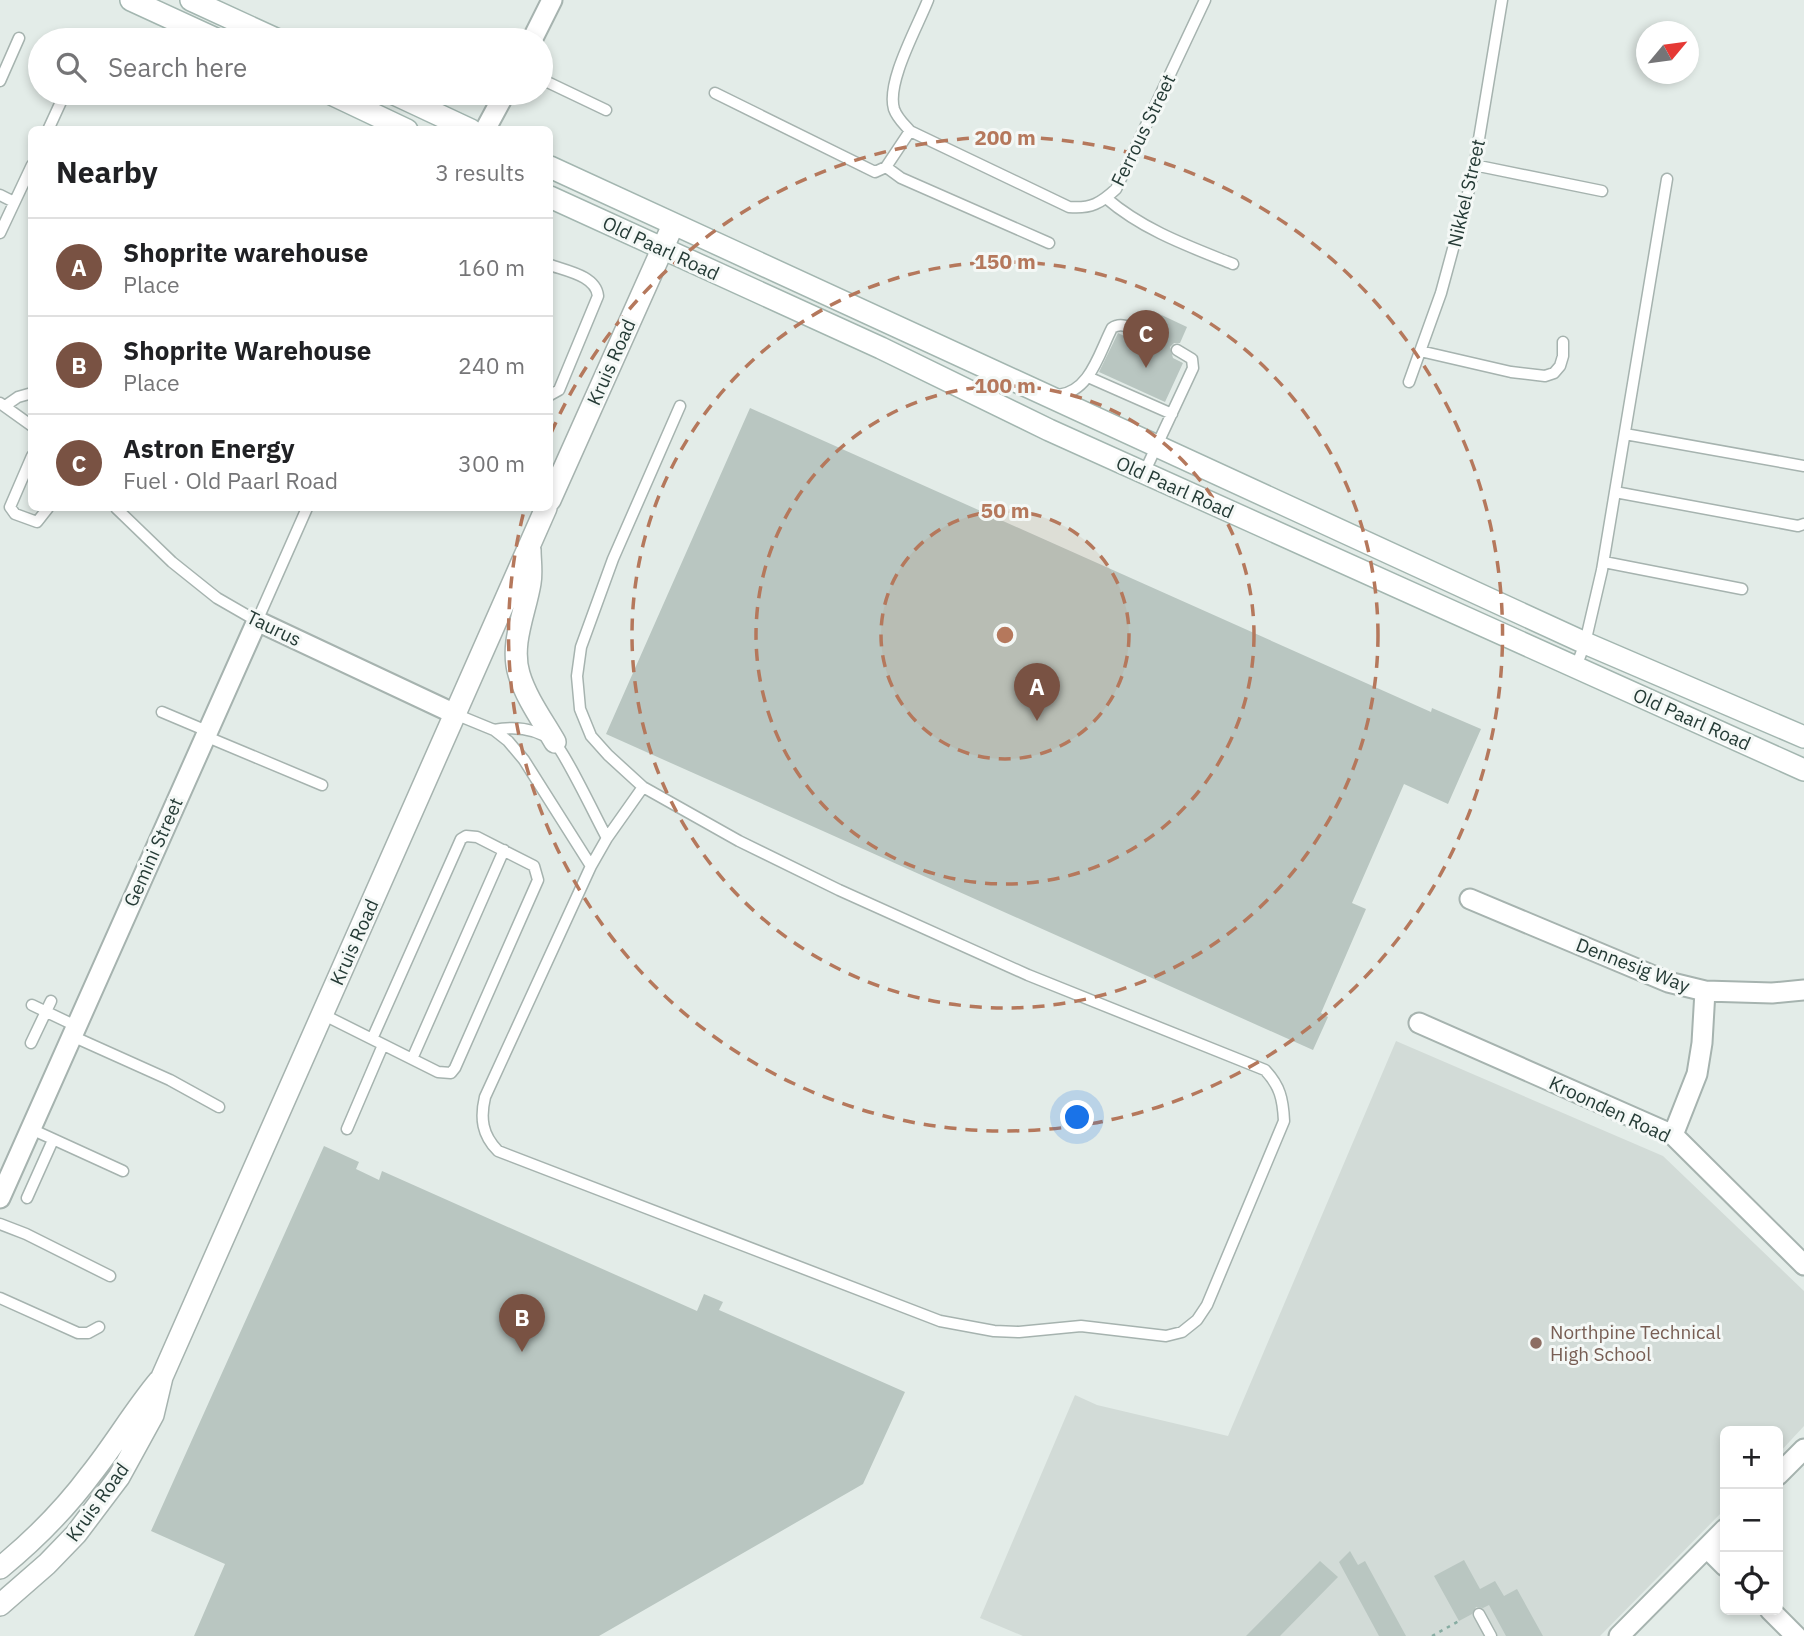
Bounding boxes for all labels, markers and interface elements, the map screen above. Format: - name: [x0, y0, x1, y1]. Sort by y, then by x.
- north arrow: [1636, 21, 1699, 84]
- search box: [28, 28, 553, 105]
- icon: search: [52, 48, 90, 86]
- text: Search here: [108, 50, 247, 84]
- street label: Ferrous Street: [1106, 70, 1180, 190]
- text: 200 m: [974, 123, 1036, 151]
- street label: Nikkel Street: [1442, 137, 1490, 249]
- text: Nearby: [56, 152, 158, 191]
- text: 3 results: [435, 157, 525, 187]
- street label: Old Paarl Road: [599, 210, 723, 286]
- text: Shoprite warehouse: [123, 235, 368, 269]
- text: 150 m: [974, 247, 1036, 275]
- text: A: [71, 252, 87, 282]
- text: 160 m: [458, 252, 525, 282]
- text: Place: [123, 269, 180, 299]
- pin: C: [1123, 310, 1169, 368]
- street label: Kruis Road: [581, 315, 641, 409]
- text: Shoprite Warehouse: [123, 333, 371, 367]
- text: B: [71, 350, 87, 380]
- text: 240 m: [458, 350, 525, 380]
- text: Place: [123, 367, 180, 397]
- text: 100 m: [974, 371, 1036, 399]
- text: Astron Energy: [123, 431, 295, 465]
- text: C: [72, 448, 86, 478]
- text: 300 m: [458, 448, 525, 478]
- street label: Old Paarl Road: [1113, 450, 1237, 524]
- text: Fuel · Old Paarl Road: [123, 465, 338, 495]
- text: 50 m: [981, 496, 1029, 524]
- street label: Taurus: [243, 605, 305, 651]
- centre of rings: [993, 623, 1017, 647]
- pin: A: [1014, 663, 1060, 721]
- street label: Old Paarl Road: [1630, 682, 1754, 756]
- street label: Gemini Street: [118, 794, 188, 910]
- street label: Kruis Road: [324, 895, 384, 989]
- street label: Dennesig Way: [1573, 932, 1694, 998]
- street label: Kroonden Road: [1545, 1070, 1675, 1148]
- your location: [1060, 1100, 1094, 1134]
- pin: B: [499, 1294, 545, 1352]
- place label: Northpine Technical High School: [1550, 1320, 1721, 1366]
- marker: Northpine Technical High School: [1528, 1335, 1544, 1351]
- map controls: [1720, 1426, 1783, 1615]
- button: +: [1720, 1426, 1783, 1489]
- street label: Kruis Road: [60, 1458, 134, 1546]
- button: −: [1720, 1489, 1783, 1552]
- button: locate: [1720, 1552, 1783, 1615]

